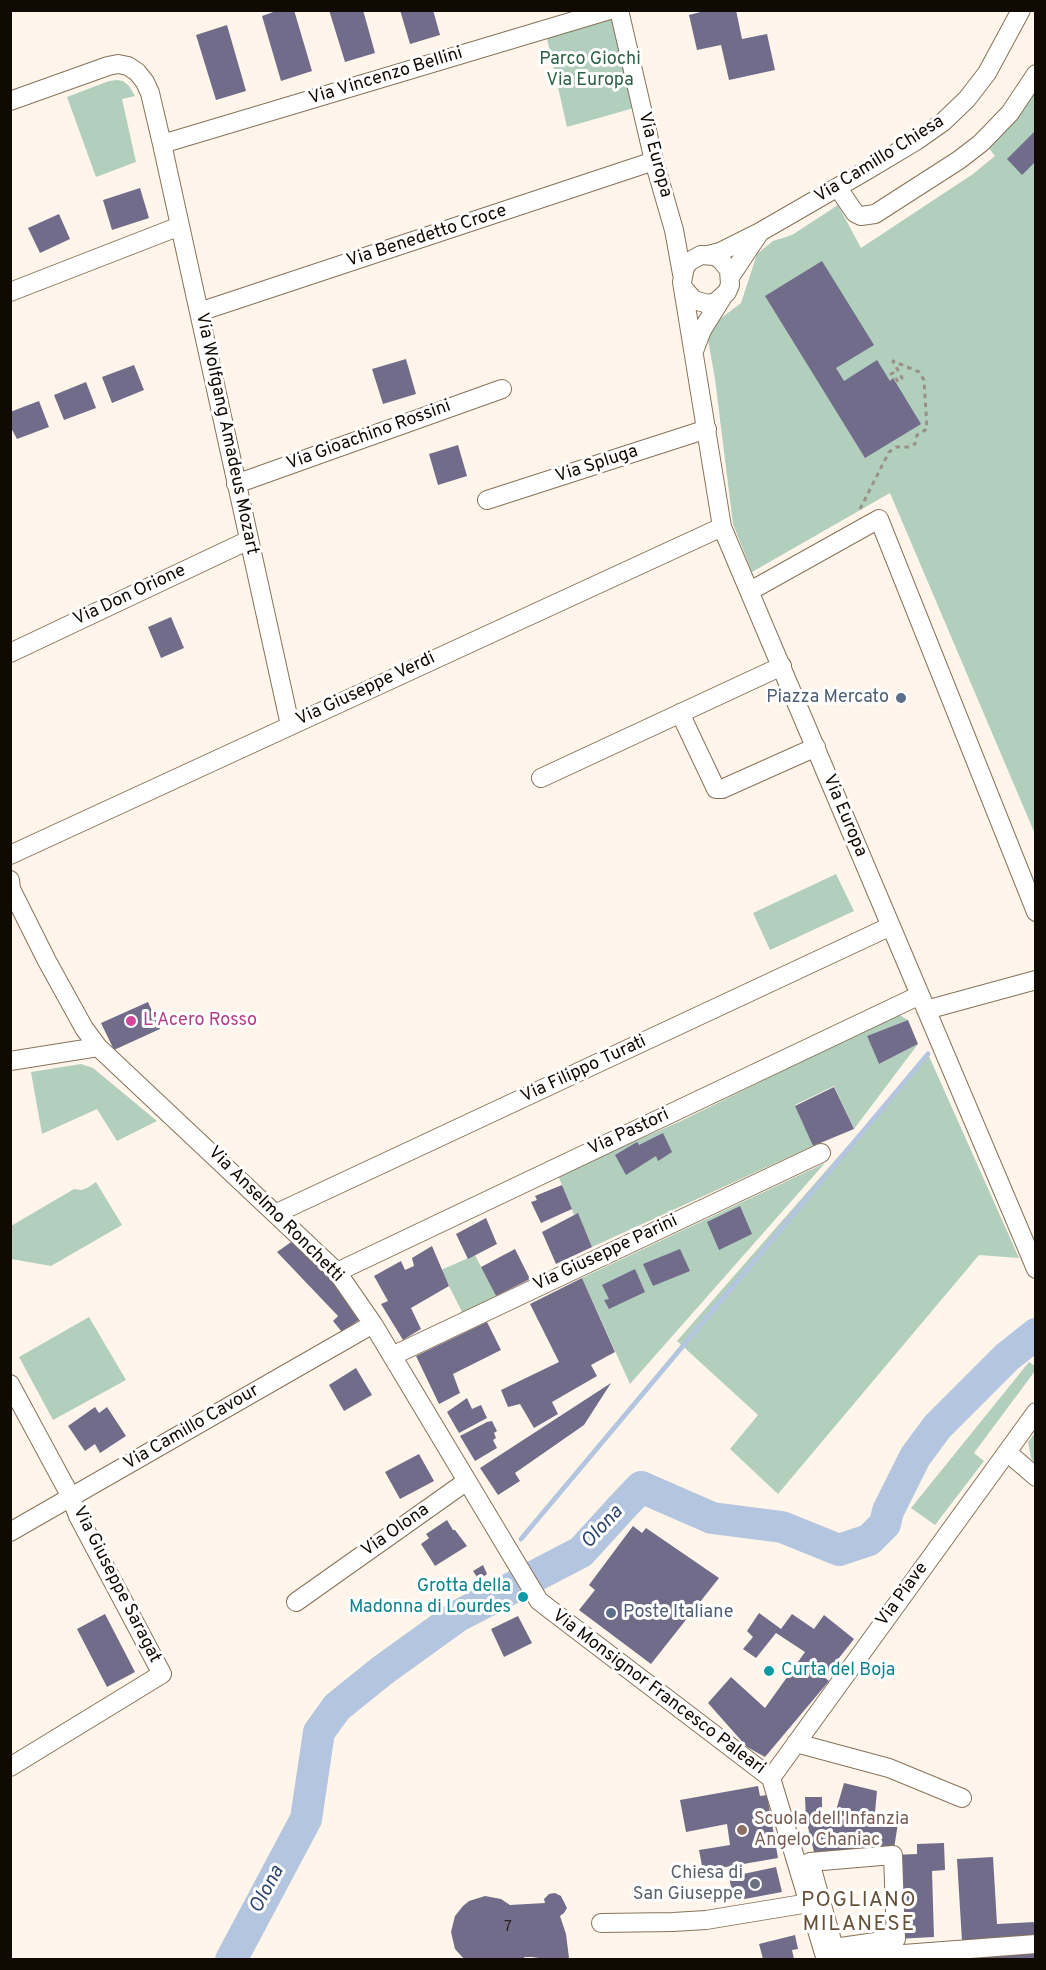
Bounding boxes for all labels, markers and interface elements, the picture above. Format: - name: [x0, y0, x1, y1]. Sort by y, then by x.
- street label: Via Vincenzo Bellini: [307, 43, 465, 111]
- park label: Parco Giochi Via Europa: [539, 49, 641, 92]
- street label: Via Europa: [632, 110, 676, 200]
- street label: Via Camillo Chiesa: [811, 112, 949, 208]
- street label: Via Benedetto Croce: [344, 201, 510, 273]
- street label: Via Wolfgang Amadeus Mozart: [190, 311, 262, 557]
- street label: Via Gioachino Rossini: [284, 396, 454, 476]
- street label: Via Spluga: [553, 442, 641, 488]
- street label: Via Don Orione: [71, 561, 189, 631]
- street label: Via Giuseppe Verdi: [293, 648, 439, 732]
- place label: Piazza Mercato: [766, 687, 889, 709]
- marker: Piazza Mercato: [894, 691, 908, 705]
- street label: Via Europa: [817, 772, 871, 860]
- place label: L'Acero Rosso: [143, 1010, 257, 1032]
- marker: L'Acero Rosso: [124, 1014, 138, 1028]
- street label: Via Filippo Turati: [518, 1032, 650, 1108]
- street label: Via Pastori: [585, 1105, 673, 1161]
- street label: Via Anselmo Ronchetti: [203, 1143, 347, 1287]
- street label: Via Giuseppe Parini: [530, 1211, 682, 1297]
- street label: Via Camillo Cavour: [121, 1381, 263, 1475]
- street label: Via Olona: [358, 1500, 434, 1562]
- water label: Olona: [577, 1501, 629, 1555]
- street label: Via Giuseppe Saragat: [67, 1503, 165, 1667]
- street label: Via Piave: [872, 1559, 934, 1631]
- place label: Grotta della Madonna di Lourdes: [349, 1576, 511, 1618]
- marker: Grotta della Madonna di Lourdes: [516, 1590, 530, 1604]
- place label: Poste Italiane: [623, 1602, 733, 1624]
- street label: Via Monsignor Francesco Paleari: [547, 1606, 769, 1780]
- marker: Poste Italiane: [604, 1606, 618, 1620]
- place label: Curta del Boja: [781, 1660, 895, 1682]
- marker: Curta del Boja: [762, 1664, 776, 1678]
- place label: Scuola dell'Infanzia Angelo Chaniac: [754, 1809, 909, 1852]
- marker: Scuola dell'Infanzia Angelo Chaniac: [735, 1823, 749, 1837]
- water label: Olona: [246, 1862, 290, 1918]
- place label: Chiesa di San Giuseppe: [633, 1863, 743, 1906]
- marker: Chiesa di San Giuseppe: [748, 1877, 762, 1891]
- district label: POGLIANO MILANESE: [801, 1889, 917, 1939]
- house number: 7: [504, 1919, 512, 1937]

